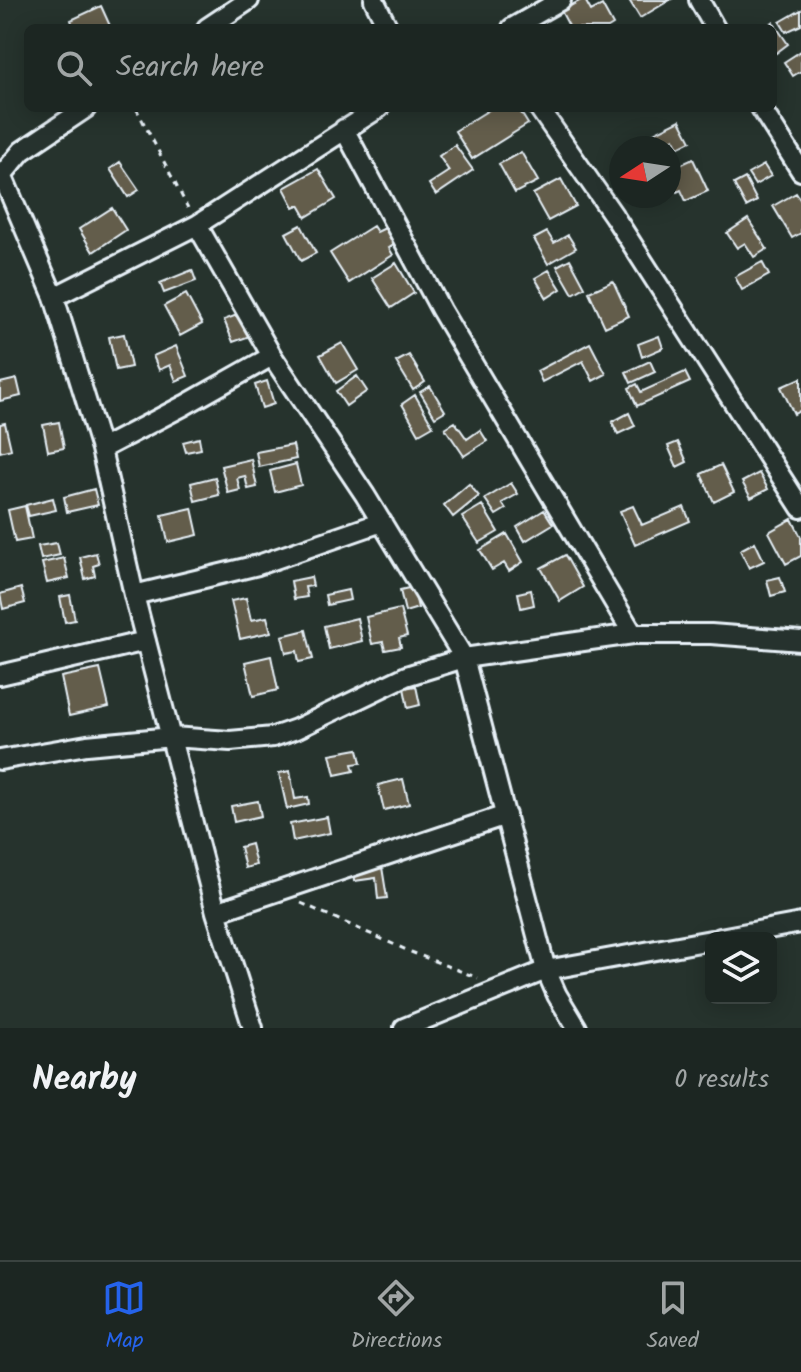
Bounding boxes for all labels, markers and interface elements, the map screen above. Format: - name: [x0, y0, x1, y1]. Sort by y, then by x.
- search box: [24, 24, 777, 112]
- text: Search here: [116, 44, 264, 92]
- icon: search: [52, 46, 96, 90]
- north arrow: [609, 136, 681, 208]
- map controls: [705, 932, 777, 1004]
- button: layers: [705, 932, 777, 1004]
- text: Nearby: [32, 1053, 137, 1107]
- text: 0 results: [674, 1059, 769, 1101]
- tab: Map: [102, 1276, 146, 1359]
- tab: Directions: [351, 1276, 442, 1359]
- tab: Saved: [647, 1276, 699, 1359]

